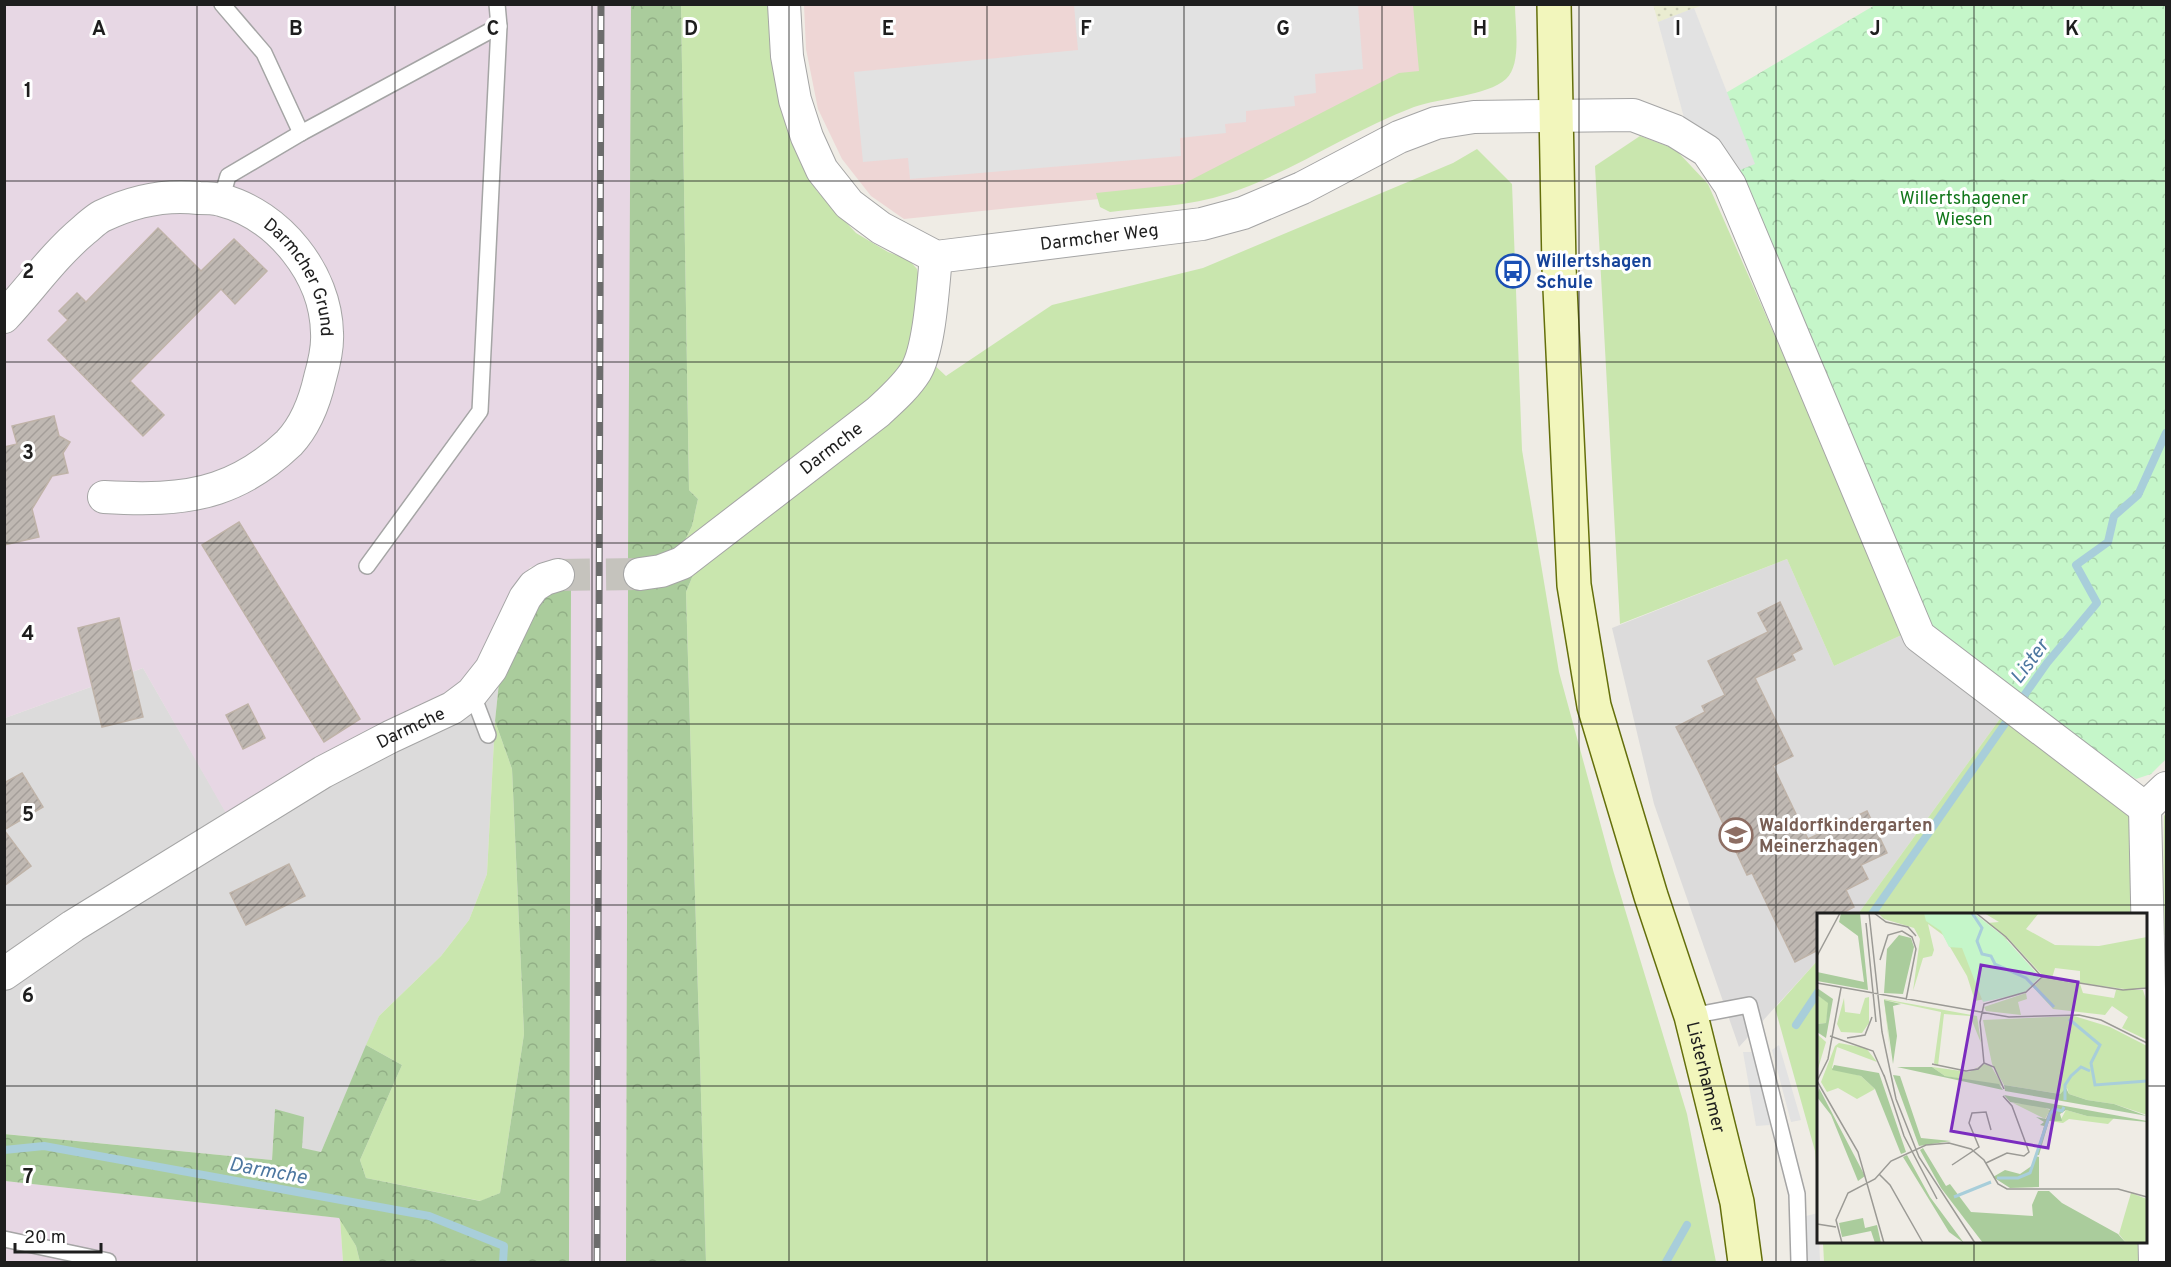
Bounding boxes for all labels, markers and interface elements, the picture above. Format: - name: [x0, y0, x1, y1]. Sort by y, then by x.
- text: A: [92, 17, 106, 43]
- text: B: [289, 17, 303, 43]
- text: C: [487, 17, 499, 43]
- text: D: [684, 17, 698, 43]
- text: E: [882, 17, 894, 43]
- text: F: [1080, 17, 1092, 43]
- text: G: [1276, 17, 1290, 43]
- text: H: [1473, 17, 1487, 43]
- text: I: [1675, 17, 1681, 43]
- text: J: [1869, 17, 1881, 43]
- text: K: [2065, 17, 2079, 43]
- text: 1: [24, 79, 32, 105]
- park label: Willertshagener Wiesen: [1900, 188, 2028, 232]
- street label: Darmcher Grund: [258, 214, 337, 337]
- street label: Darmcher Weg: [1039, 219, 1160, 257]
- place label: Willertshagen Schule: [1536, 251, 1652, 295]
- bus stop icon: Willertshagen Schule: [1495, 253, 1531, 289]
- text: 2: [22, 260, 34, 286]
- street label: Darmche: [796, 418, 868, 481]
- text: 3: [22, 441, 34, 467]
- text: 4: [22, 622, 34, 648]
- water label: Lister: [2005, 634, 2057, 690]
- street label: Darmche: [373, 703, 449, 755]
- text: 5: [22, 803, 34, 829]
- place label: Waldorfkindergarten Meinerzhagen: [1759, 815, 1933, 859]
- school or university icon: Waldorfkindergarten Meinerzhagen: [1718, 817, 1754, 853]
- inset map: [1817, 913, 2147, 1243]
- text: 6: [22, 984, 34, 1010]
- street label: Listerhammer: [1680, 1019, 1730, 1136]
- water label: Darmche: [227, 1152, 309, 1192]
- text: 7: [23, 1165, 33, 1191]
- scale bar: [15, 1216, 100, 1254]
- text: 20 m: [24, 1227, 66, 1250]

